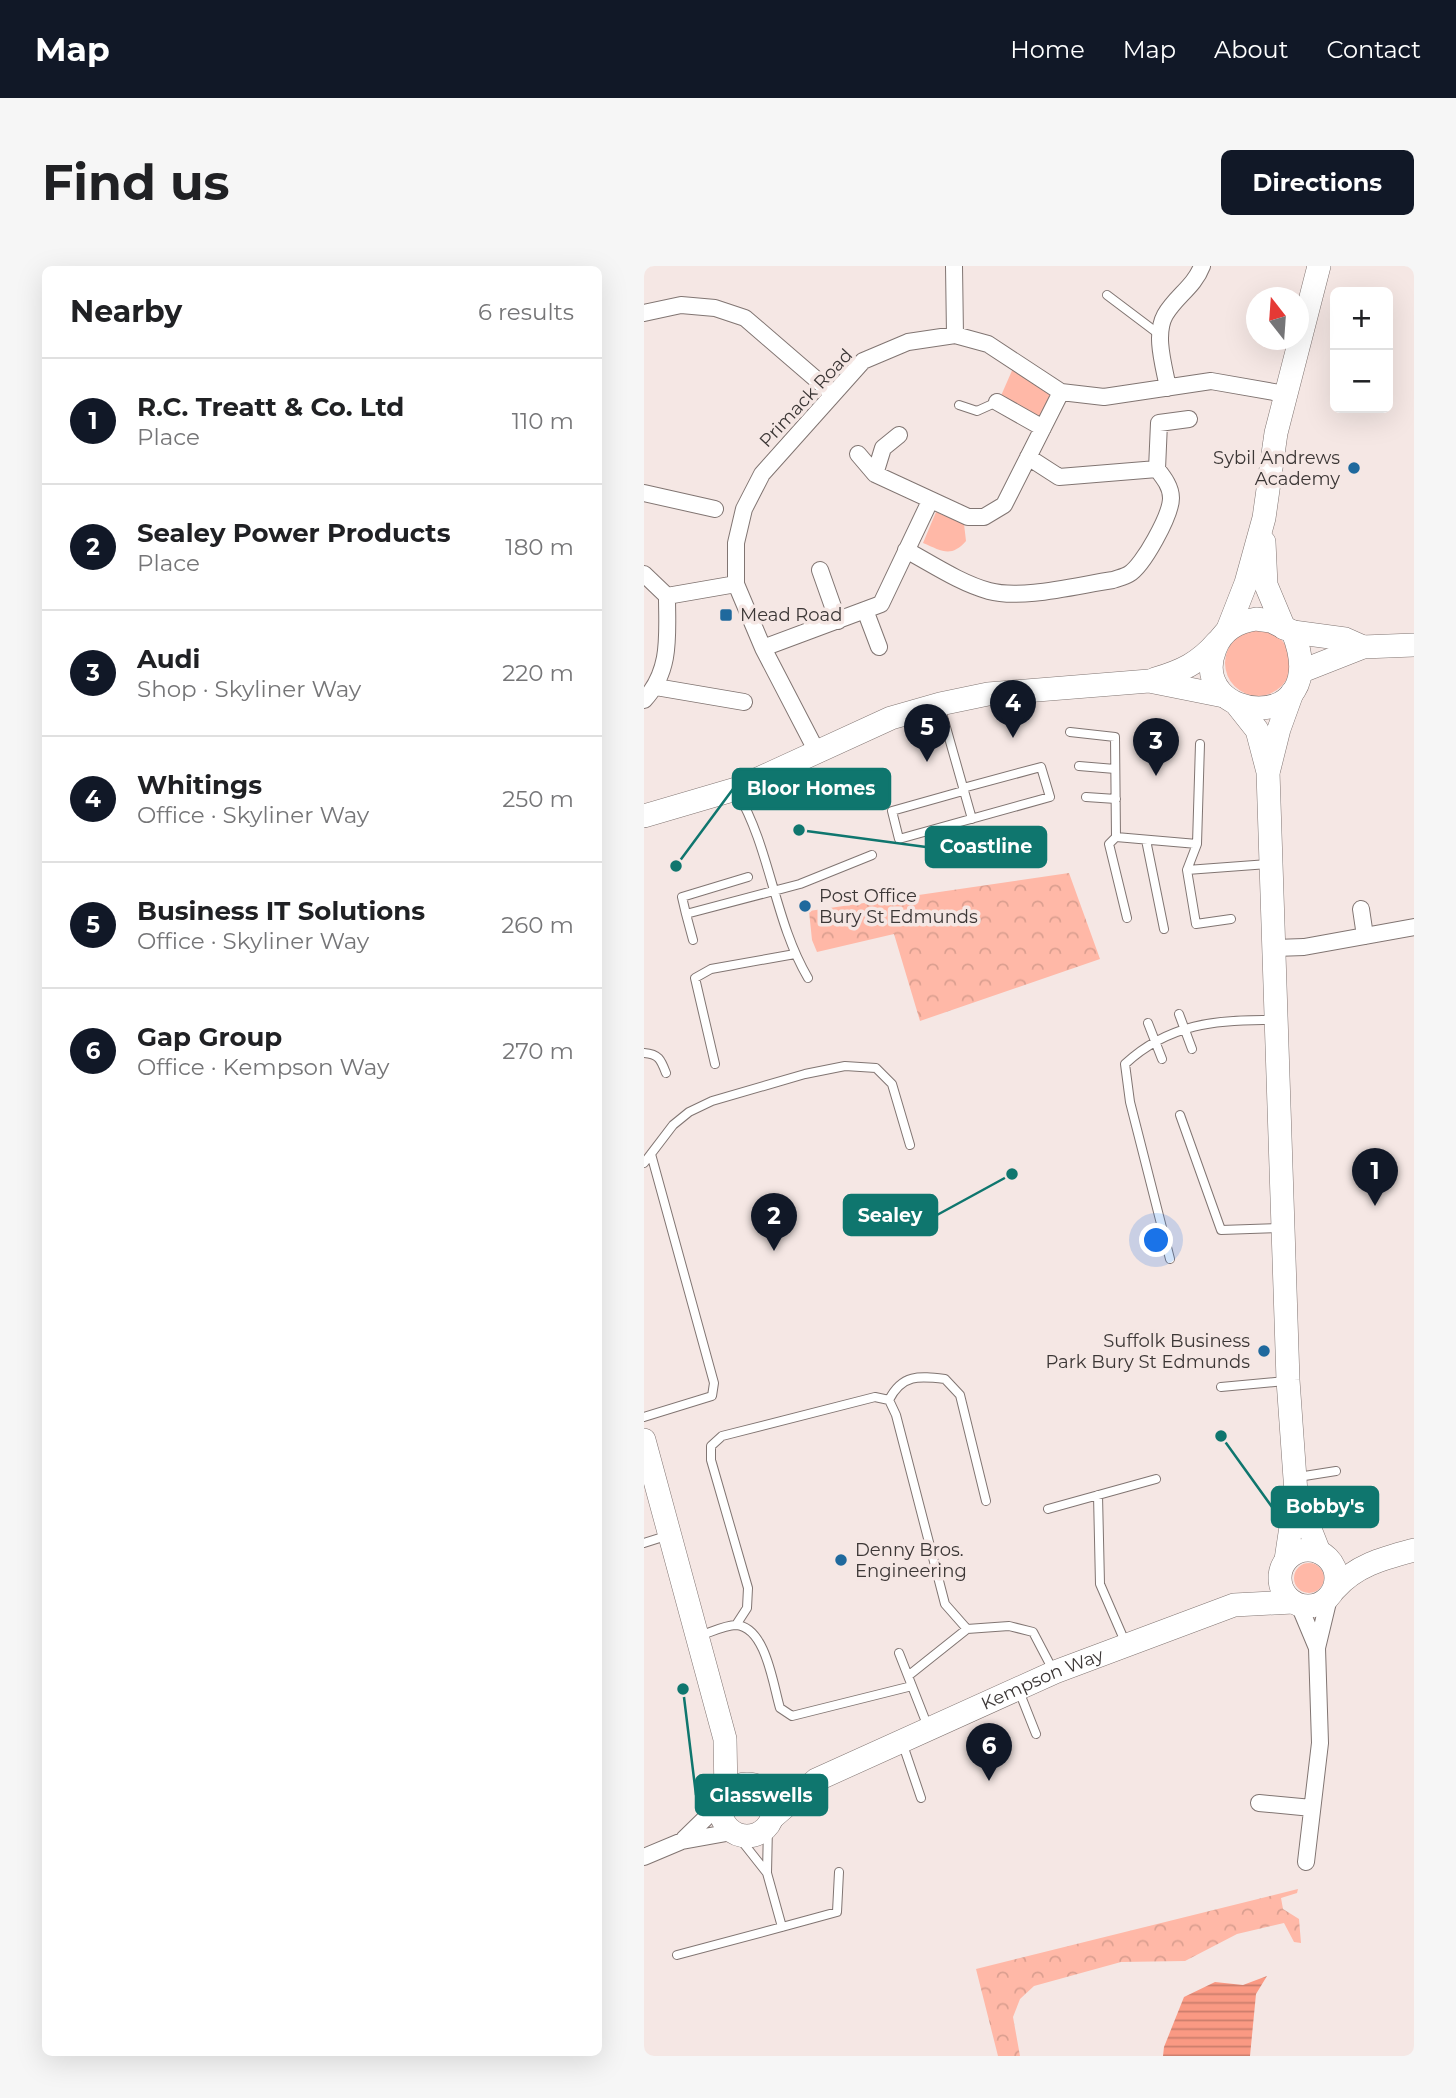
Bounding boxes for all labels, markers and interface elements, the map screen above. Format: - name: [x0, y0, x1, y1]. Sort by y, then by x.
- text: Map: [35, 29, 110, 69]
- text: Home: [1010, 35, 1085, 64]
- text: Map: [1123, 35, 1176, 64]
- text: About: [1214, 35, 1288, 64]
- text: Contact: [1326, 35, 1421, 64]
- button: Directions: [1221, 150, 1414, 215]
- text: Find us: [42, 153, 230, 212]
- north arrow: [1246, 287, 1309, 350]
- map controls: [1330, 287, 1393, 413]
- button: +: [1330, 287, 1393, 350]
- text: Nearby: [70, 293, 182, 330]
- text: 6 results: [478, 298, 574, 326]
- street label: Primack Road: [755, 344, 857, 452]
- button: −: [1330, 350, 1393, 413]
- text: R.C. Treatt & Co. Ltd: [137, 391, 404, 423]
- text: 1: [88, 407, 98, 435]
- text: 110 m: [512, 407, 574, 435]
- text: Place: [137, 423, 200, 451]
- place label: Sybil Andrews Academy: [1213, 447, 1340, 490]
- marker: Sybil Andrews Academy: [1346, 460, 1362, 476]
- text: Sealey Power Products: [137, 517, 450, 549]
- text: 2: [86, 533, 100, 561]
- text: 180 m: [505, 533, 574, 561]
- text: Place: [137, 549, 200, 577]
- place label: Mead Road: [740, 604, 842, 626]
- marker: Mead Road: [718, 607, 734, 623]
- text: Audi: [137, 643, 200, 675]
- text: 3: [86, 659, 100, 687]
- text: 220 m: [502, 659, 574, 687]
- text: Shop · Skyliner Way: [137, 675, 361, 703]
- pin: 4: [990, 680, 1036, 738]
- pin: 5: [904, 704, 950, 762]
- pin: 3: [1133, 718, 1179, 776]
- text: Whitings: [137, 769, 262, 801]
- callout: Bloor Homes: [733, 769, 890, 809]
- text: Bloor Homes: [747, 777, 875, 800]
- text: 4: [85, 785, 101, 813]
- text: 250 m: [502, 785, 574, 813]
- text: Office · Skyliner Way: [137, 801, 369, 829]
- callout: Coastline: [926, 827, 1046, 867]
- text: Coastline: [940, 835, 1032, 858]
- place label: Post Office Bury St Edmunds: [819, 885, 978, 928]
- text: Business IT Solutions: [137, 895, 425, 927]
- marker: Post Office Bury St Edmunds: [797, 898, 813, 914]
- text: 5: [86, 911, 100, 939]
- text: 260 m: [501, 911, 574, 939]
- text: Office · Skyliner Way: [137, 927, 369, 955]
- text: Gap Group: [137, 1021, 282, 1053]
- text: 6: [86, 1037, 100, 1065]
- text: 270 m: [502, 1037, 574, 1065]
- text: Office · Kempson Way: [137, 1053, 389, 1081]
- pin: 1: [1352, 1148, 1398, 1206]
- pin: 2: [751, 1193, 797, 1251]
- callout: Sealey: [844, 1195, 937, 1235]
- text: Sealey: [858, 1204, 923, 1227]
- your location: [1139, 1223, 1173, 1257]
- place label: Suffolk Business Park Bury St Edmunds: [1045, 1330, 1250, 1373]
- marker: Suffolk Business Park Bury St Edmunds: [1256, 1343, 1272, 1359]
- callout: Bobby's: [1272, 1487, 1378, 1527]
- text: Bobby's: [1286, 1495, 1364, 1518]
- place label: Denny Bros. Engineering: [855, 1539, 967, 1582]
- marker: Denny Bros. Engineering: [833, 1552, 849, 1568]
- street label: Kempson Way: [978, 1644, 1107, 1715]
- pin: 6: [966, 1723, 1012, 1781]
- callout: Glasswells: [696, 1775, 827, 1815]
- text: Glasswells: [709, 1784, 813, 1807]

